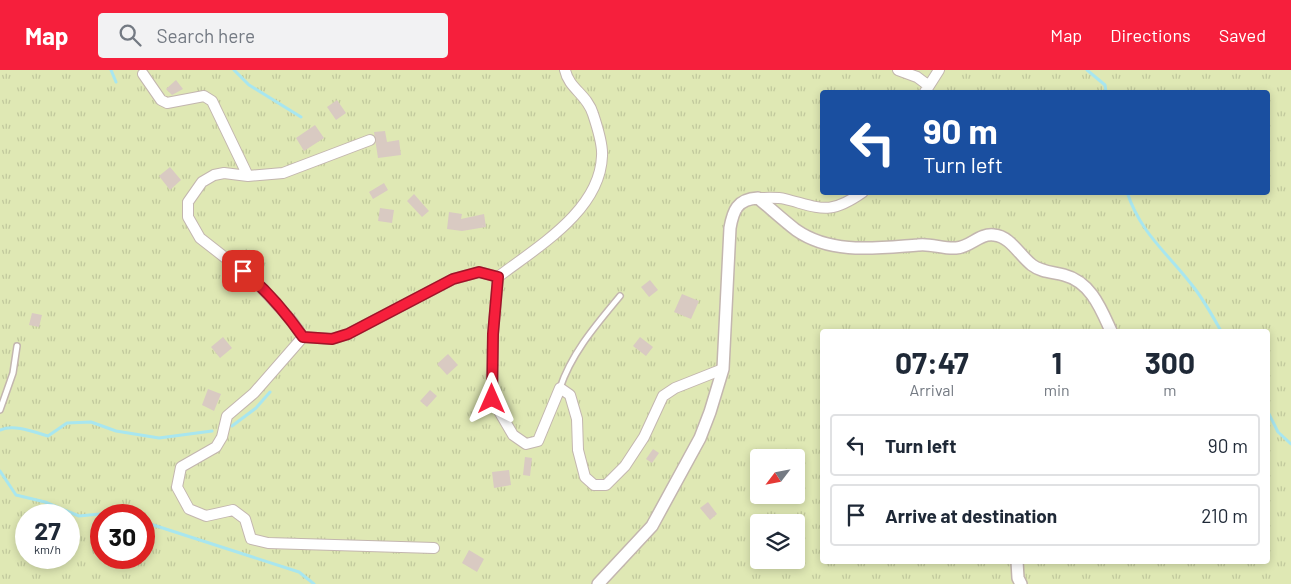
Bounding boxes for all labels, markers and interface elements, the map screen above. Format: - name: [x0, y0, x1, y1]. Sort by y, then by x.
- search box: [98, 13, 448, 58]
- text: Map: [25, 21, 68, 50]
- icon: search: [116, 21, 144, 49]
- text: Search here: [156, 24, 255, 47]
- text: Map: [1050, 24, 1082, 46]
- text: Directions: [1110, 24, 1191, 46]
- text: Saved: [1219, 24, 1266, 46]
- text: 90 m: [923, 109, 998, 151]
- icon: left: [840, 110, 905, 175]
- text: Turn left: [923, 151, 1003, 177]
- pin: [222, 250, 264, 292]
- icon: arrive: [229, 257, 257, 285]
- text: 07:47: [895, 344, 969, 380]
- text: 1: [1051, 344, 1062, 380]
- text: 300: [1145, 344, 1195, 380]
- position arrow: [465, 372, 517, 424]
- text: Arrival: [909, 380, 954, 399]
- text: min: [1044, 380, 1070, 399]
- text: m: [1163, 380, 1176, 399]
- icon: left: [842, 431, 870, 459]
- text: Turn left: [885, 434, 956, 457]
- text: 90 m: [1208, 434, 1248, 457]
- north arrow: [750, 449, 805, 504]
- map controls: [750, 449, 805, 569]
- icon: arrive: [842, 501, 870, 529]
- speed limit sign: 30: [90, 504, 155, 569]
- text: Arrive at destination: [885, 504, 1057, 527]
- text: 210 m: [1201, 504, 1248, 527]
- button: layers: [750, 514, 805, 569]
- text: 27: [34, 515, 61, 545]
- text: km/h: [34, 542, 61, 556]

